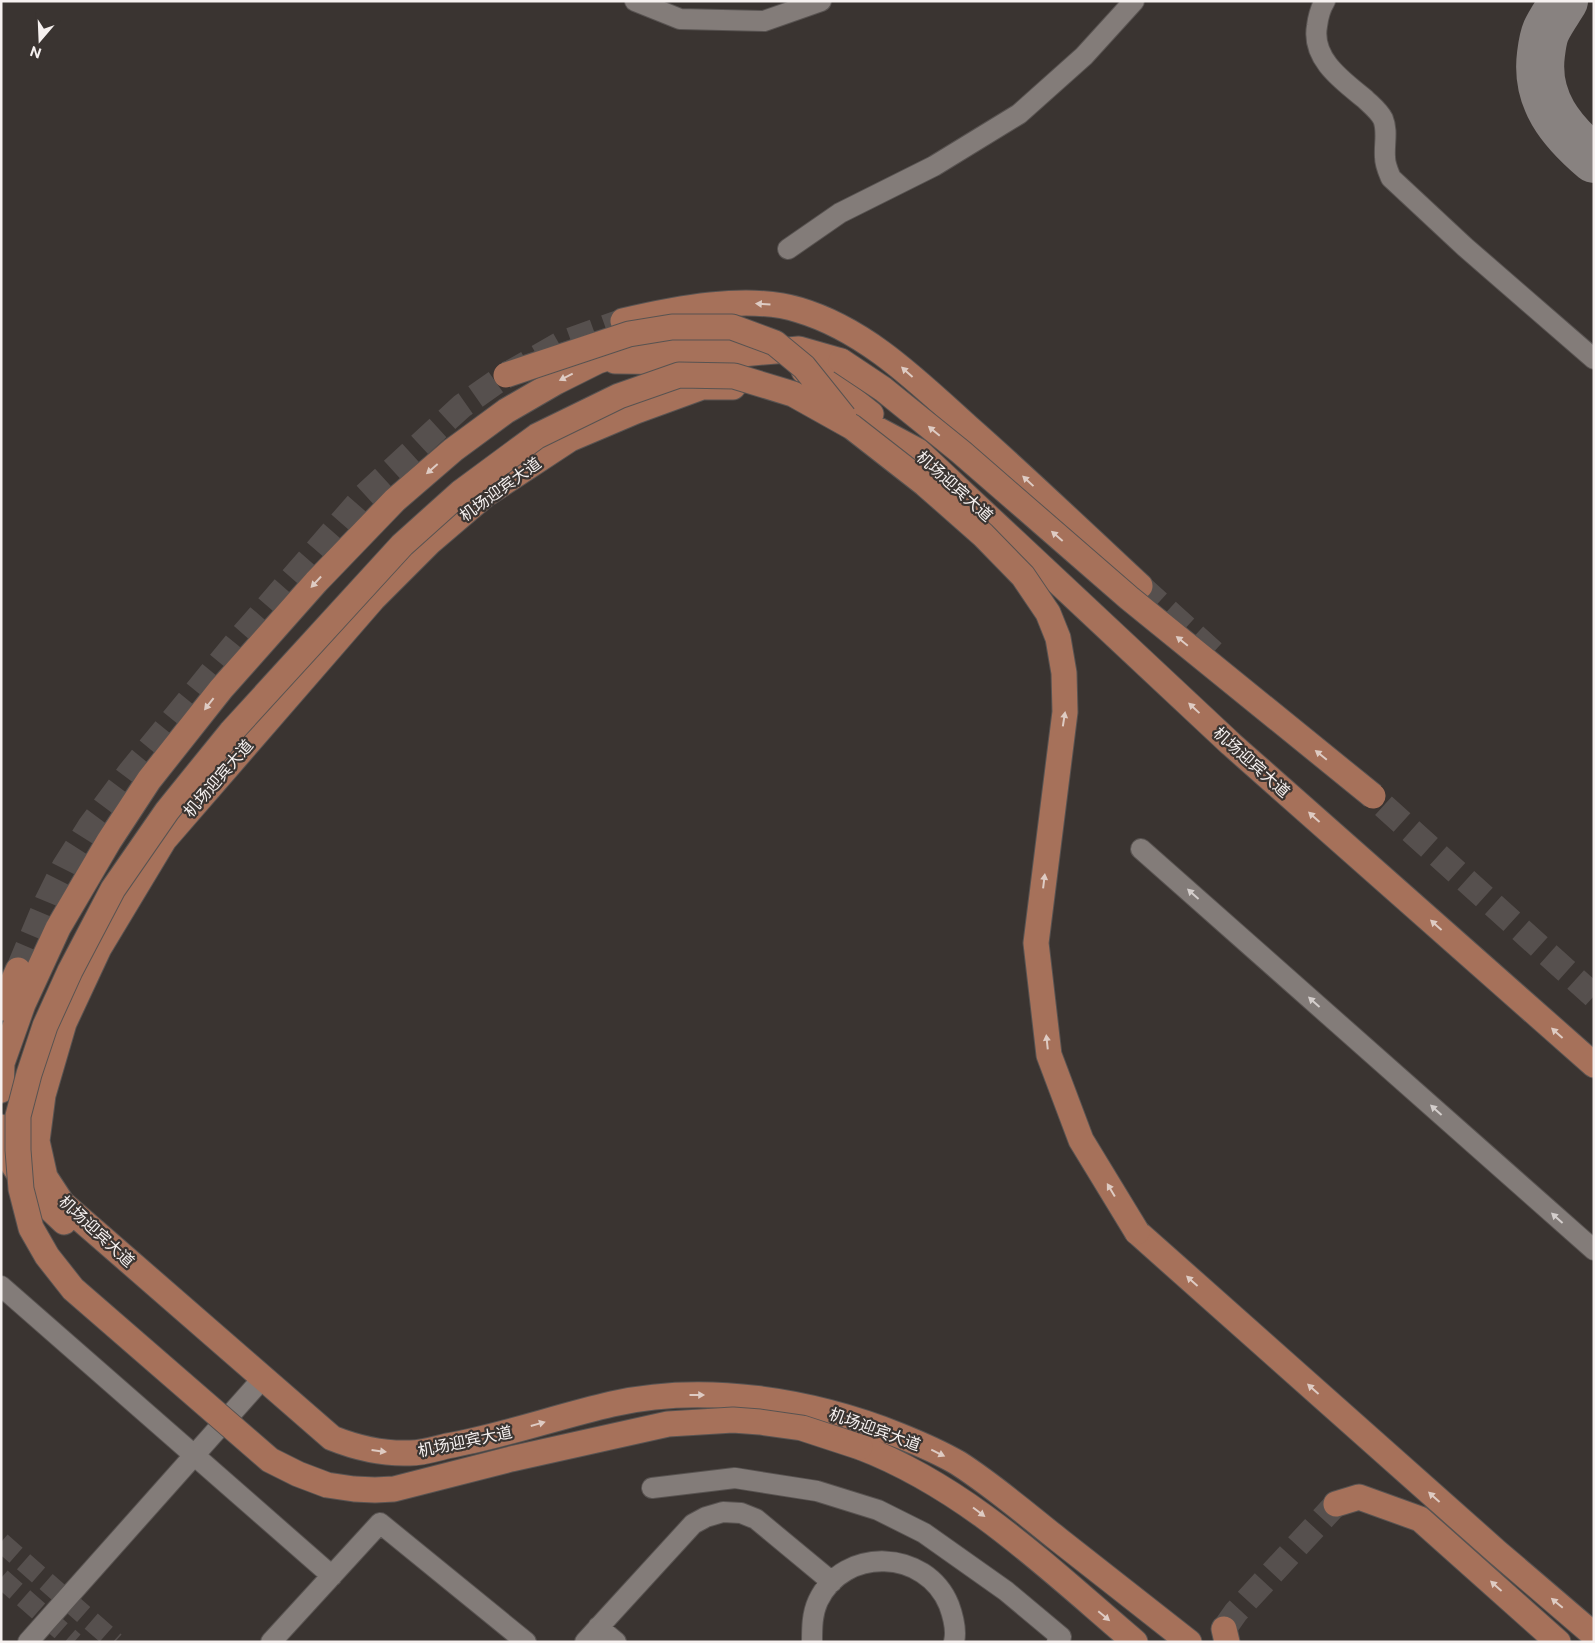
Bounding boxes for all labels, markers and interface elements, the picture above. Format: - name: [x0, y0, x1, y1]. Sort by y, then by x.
- north arrow: [15, 15, 65, 65]
- text: N: [28, 43, 44, 62]
- one-way arrow: [755, 299, 771, 307]
- one-way arrow: [902, 366, 914, 378]
- one-way arrow: [558, 373, 573, 381]
- one-way arrow: [928, 425, 941, 436]
- street label: 机场迎宾大道: [913, 447, 997, 526]
- street label: 机场迎宾大道: [456, 454, 545, 525]
- one-way arrow: [425, 463, 438, 474]
- one-way arrow: [1023, 475, 1035, 487]
- one-way arrow: [1051, 531, 1064, 542]
- one-way arrow: [310, 576, 322, 588]
- one-way arrow: [1175, 636, 1188, 647]
- one-way arrow: [203, 697, 214, 710]
- one-way arrow: [1188, 702, 1200, 714]
- one-way arrow: [1060, 711, 1068, 727]
- street label: 机场迎宾大道: [1210, 723, 1294, 802]
- street label: 机场迎宾大道: [180, 736, 257, 821]
- one-way arrow: [1315, 749, 1328, 760]
- one-way arrow: [1309, 811, 1321, 823]
- one-way arrow: [1040, 872, 1048, 888]
- one-way arrow: [1186, 889, 1199, 900]
- one-way arrow: [1430, 919, 1442, 931]
- one-way arrow: [1308, 997, 1321, 1008]
- one-way arrow: [1552, 1027, 1564, 1039]
- one-way arrow: [1043, 1034, 1051, 1050]
- one-way arrow: [1430, 1104, 1442, 1116]
- one-way arrow: [1107, 1183, 1116, 1197]
- street label: 机场迎宾大道: [55, 1192, 138, 1271]
- one-way arrow: [1552, 1212, 1564, 1224]
- one-way arrow: [1185, 1275, 1198, 1286]
- one-way arrow: [1306, 1383, 1319, 1394]
- one-way arrow: [689, 1391, 705, 1399]
- street label: 机场迎宾大道: [826, 1404, 923, 1455]
- one-way arrow: [530, 1420, 545, 1428]
- street label: 机场迎宾大道: [416, 1422, 514, 1461]
- one-way arrow: [371, 1447, 387, 1455]
- one-way arrow: [931, 1449, 945, 1457]
- one-way arrow: [1428, 1491, 1441, 1502]
- one-way arrow: [972, 1507, 986, 1517]
- one-way arrow: [1490, 1580, 1502, 1592]
- one-way arrow: [1550, 1598, 1563, 1609]
- one-way arrow: [1098, 1610, 1111, 1621]

